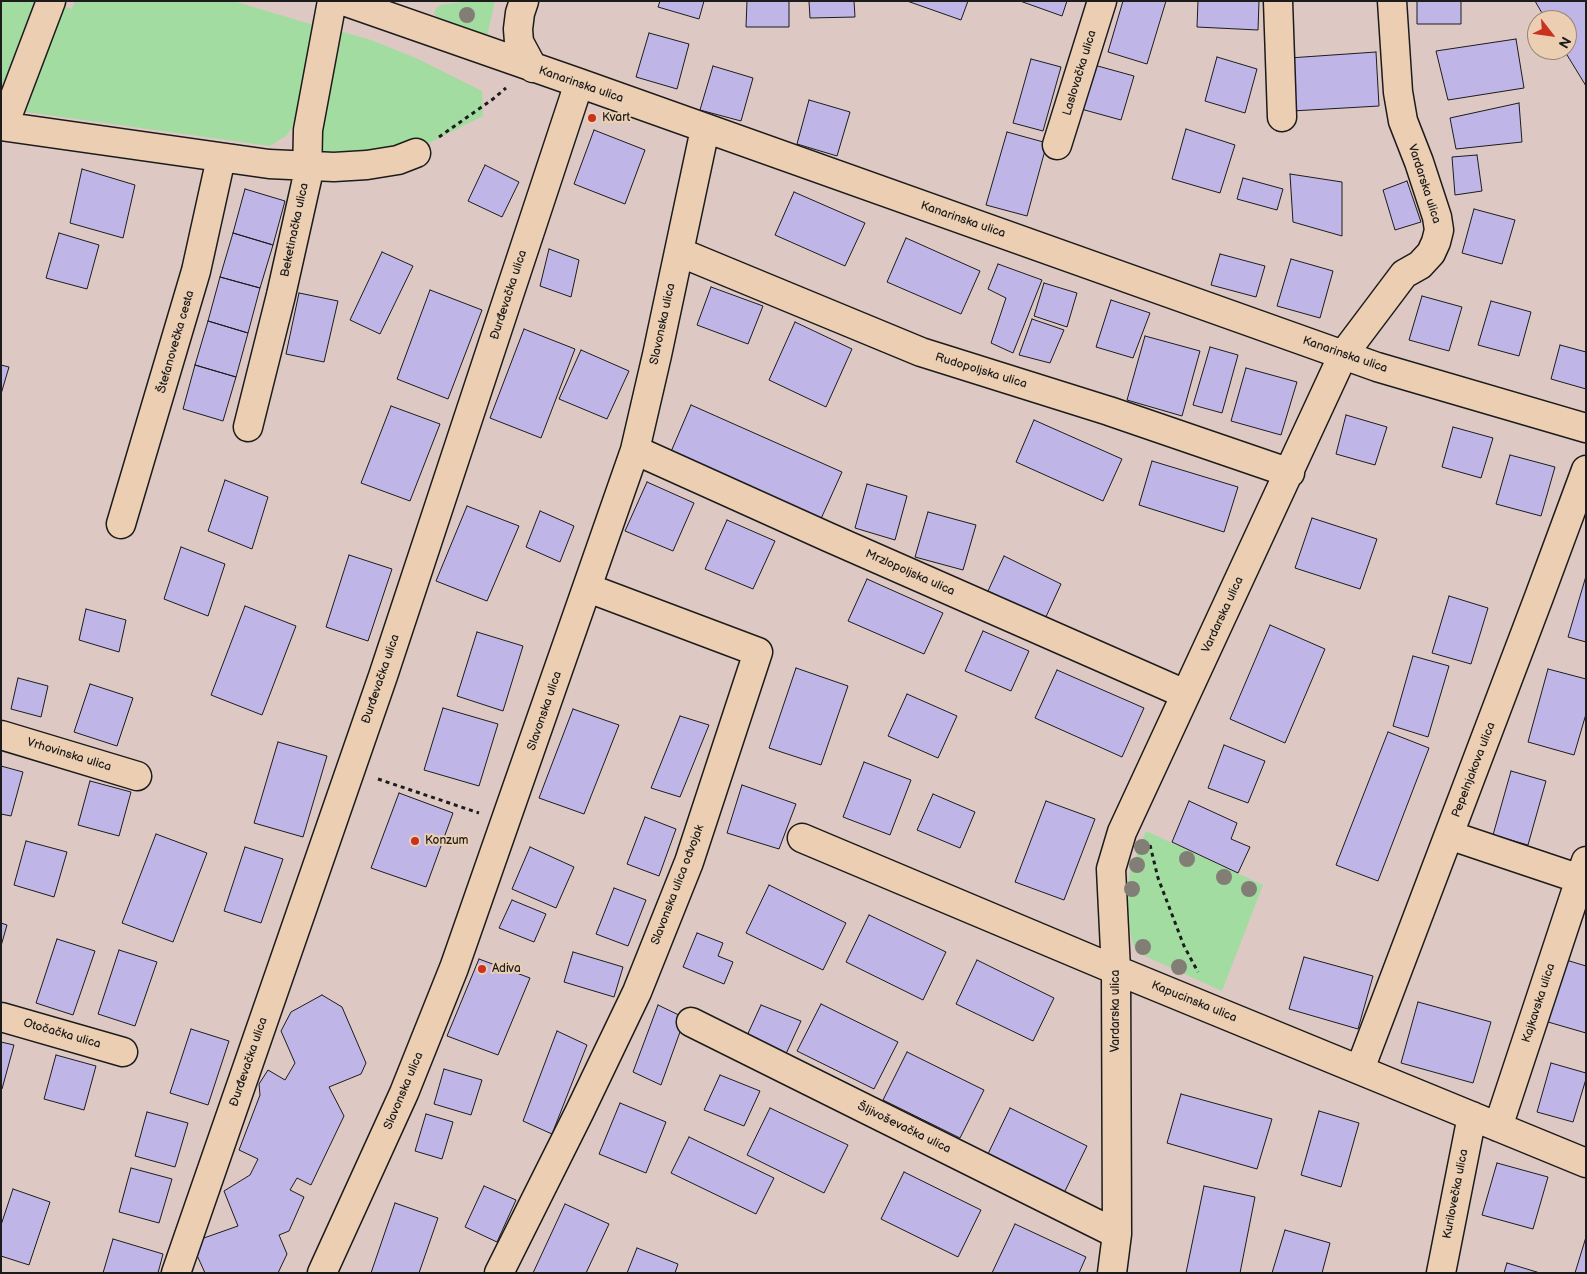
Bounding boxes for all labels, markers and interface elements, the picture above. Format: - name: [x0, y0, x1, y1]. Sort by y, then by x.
- north arrow: [1527, 10, 1577, 60]
- street label: Laslovačka ulica: [1060, 29, 1100, 117]
- text: N: [1555, 33, 1575, 51]
- street label: Kanarinska ulica: [537, 64, 625, 106]
- place label: Kvart: [602, 111, 630, 125]
- marker: Kvart: [586, 112, 598, 124]
- street label: Vardarska ulica: [1404, 143, 1444, 225]
- street label: Beketinačka ulica: [278, 182, 312, 278]
- street label: Kanarinska ulica: [919, 199, 1007, 241]
- street label: Đurđevačka ulica: [488, 248, 530, 342]
- street label: Slavonska ulica: [647, 282, 679, 366]
- street label: Štefanovečka cesta: [154, 289, 198, 395]
- street label: Kanarinska ulica: [1301, 334, 1389, 376]
- street label: Rudopoljska ulica: [933, 350, 1029, 392]
- street label: Mrzlopoljska ulica: [863, 547, 957, 599]
- street label: Vardarska ulica: [1199, 575, 1247, 655]
- street label: Đurđevačka ulica: [359, 632, 403, 726]
- street label: Slavonska ulica: [525, 669, 565, 753]
- street label: Pepelnjakova ulica: [1449, 720, 1499, 820]
- street label: Vrhovinska ulica: [25, 735, 113, 775]
- street label: Slavonska ulica odvojak: [648, 823, 708, 947]
- place label: Konzum: [425, 834, 469, 848]
- marker: Konzum: [409, 835, 421, 847]
- place label: Adiva: [492, 962, 521, 976]
- street label: Kajkavska ulica: [1519, 962, 1559, 1044]
- marker: Adiva: [476, 963, 488, 975]
- street label: Vardarska ulica: [1109, 970, 1123, 1052]
- street label: Kapucinska ulica: [1149, 978, 1239, 1026]
- street label: Đurđevačka ulica: [227, 1015, 271, 1109]
- street label: Otočačka ulica: [22, 1016, 102, 1052]
- street label: Slavonska ulica: [381, 1050, 427, 1132]
- street label: Šljivoševačka ulica: [855, 1099, 953, 1157]
- street label: Kurilovečka ulica: [1440, 1148, 1472, 1240]

